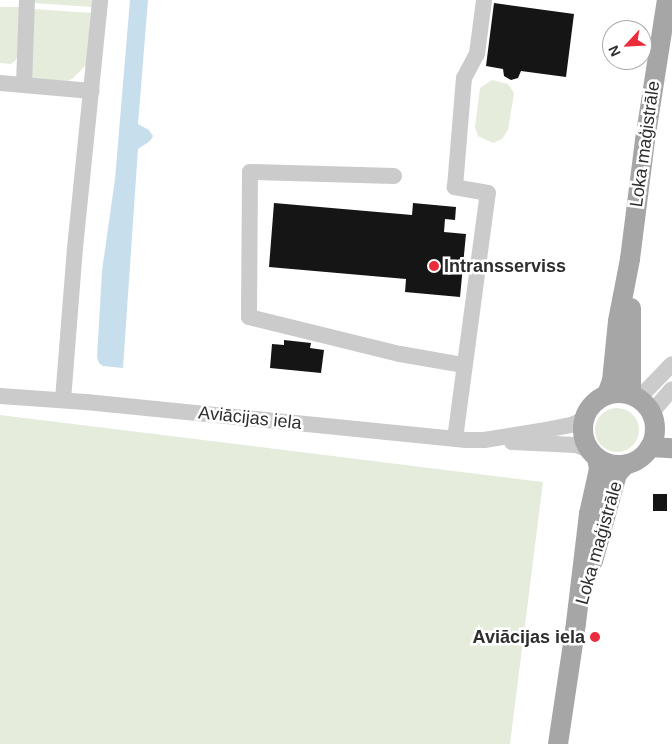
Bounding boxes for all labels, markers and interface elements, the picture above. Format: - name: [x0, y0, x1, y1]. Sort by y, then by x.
- north arrow: [602, 20, 652, 70]
- text: N: [605, 43, 624, 59]
- street label: Loka maģistrāle: [625, 80, 665, 208]
- place label: Intransserviss: [444, 255, 566, 277]
- marker: Intransserviss: [428, 260, 440, 272]
- street label: Aviācijas iela: [197, 402, 303, 434]
- street label: Loka maģistrāle: [571, 479, 627, 607]
- place label: Aviācijas iela: [473, 626, 585, 648]
- marker: Aviācijas iela: [589, 631, 601, 643]

